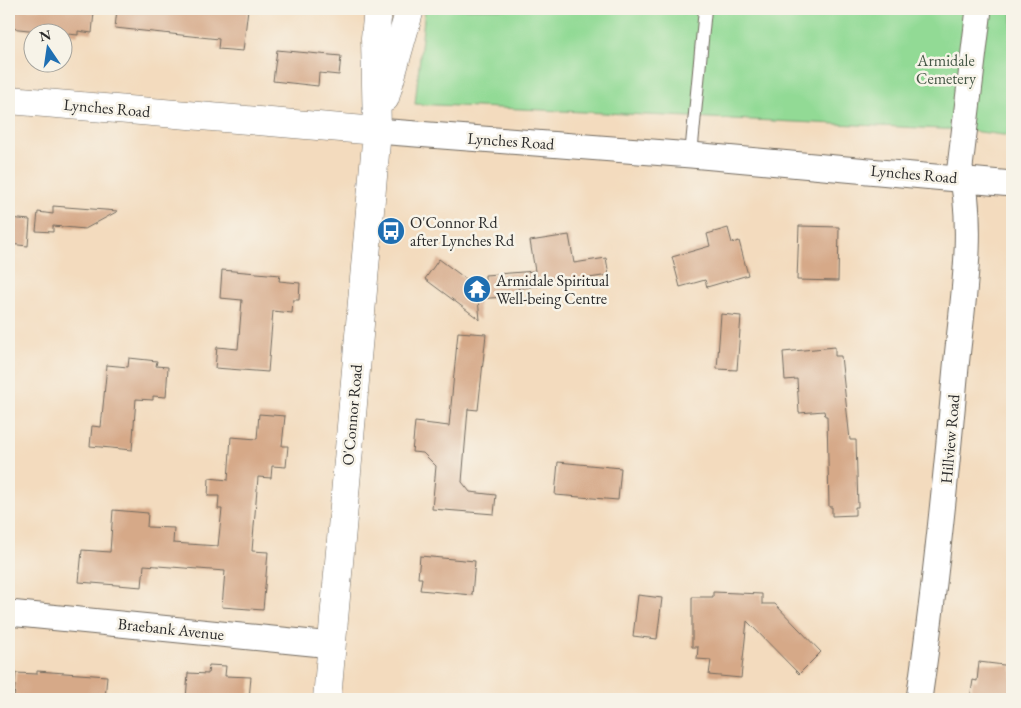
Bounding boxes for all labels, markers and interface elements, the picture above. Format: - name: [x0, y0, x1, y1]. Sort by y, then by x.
- north arrow: [22, 22, 72, 72]
- text: N: [38, 25, 53, 45]
- park label: Armidale Cemetery: [916, 50, 977, 89]
- street label: Lynches Road: [63, 94, 152, 122]
- street label: Lynches Road: [467, 127, 556, 155]
- street label: Lynches Road: [870, 160, 959, 188]
- place label: O'Connor Rd after Lynches Rd: [410, 212, 515, 251]
- bus stop icon: O'Connor Rd after Lynches Rd: [376, 216, 406, 246]
- place label: Armidale Spiritual Well-being Centre: [495, 270, 609, 309]
- temple icon: Armidale Spiritual Well-being Centre: [462, 274, 492, 304]
- street label: O'Connor Road: [337, 363, 367, 466]
- street label: Hillview Road: [936, 393, 964, 484]
- street label: Braebank Avenue: [117, 613, 225, 645]

